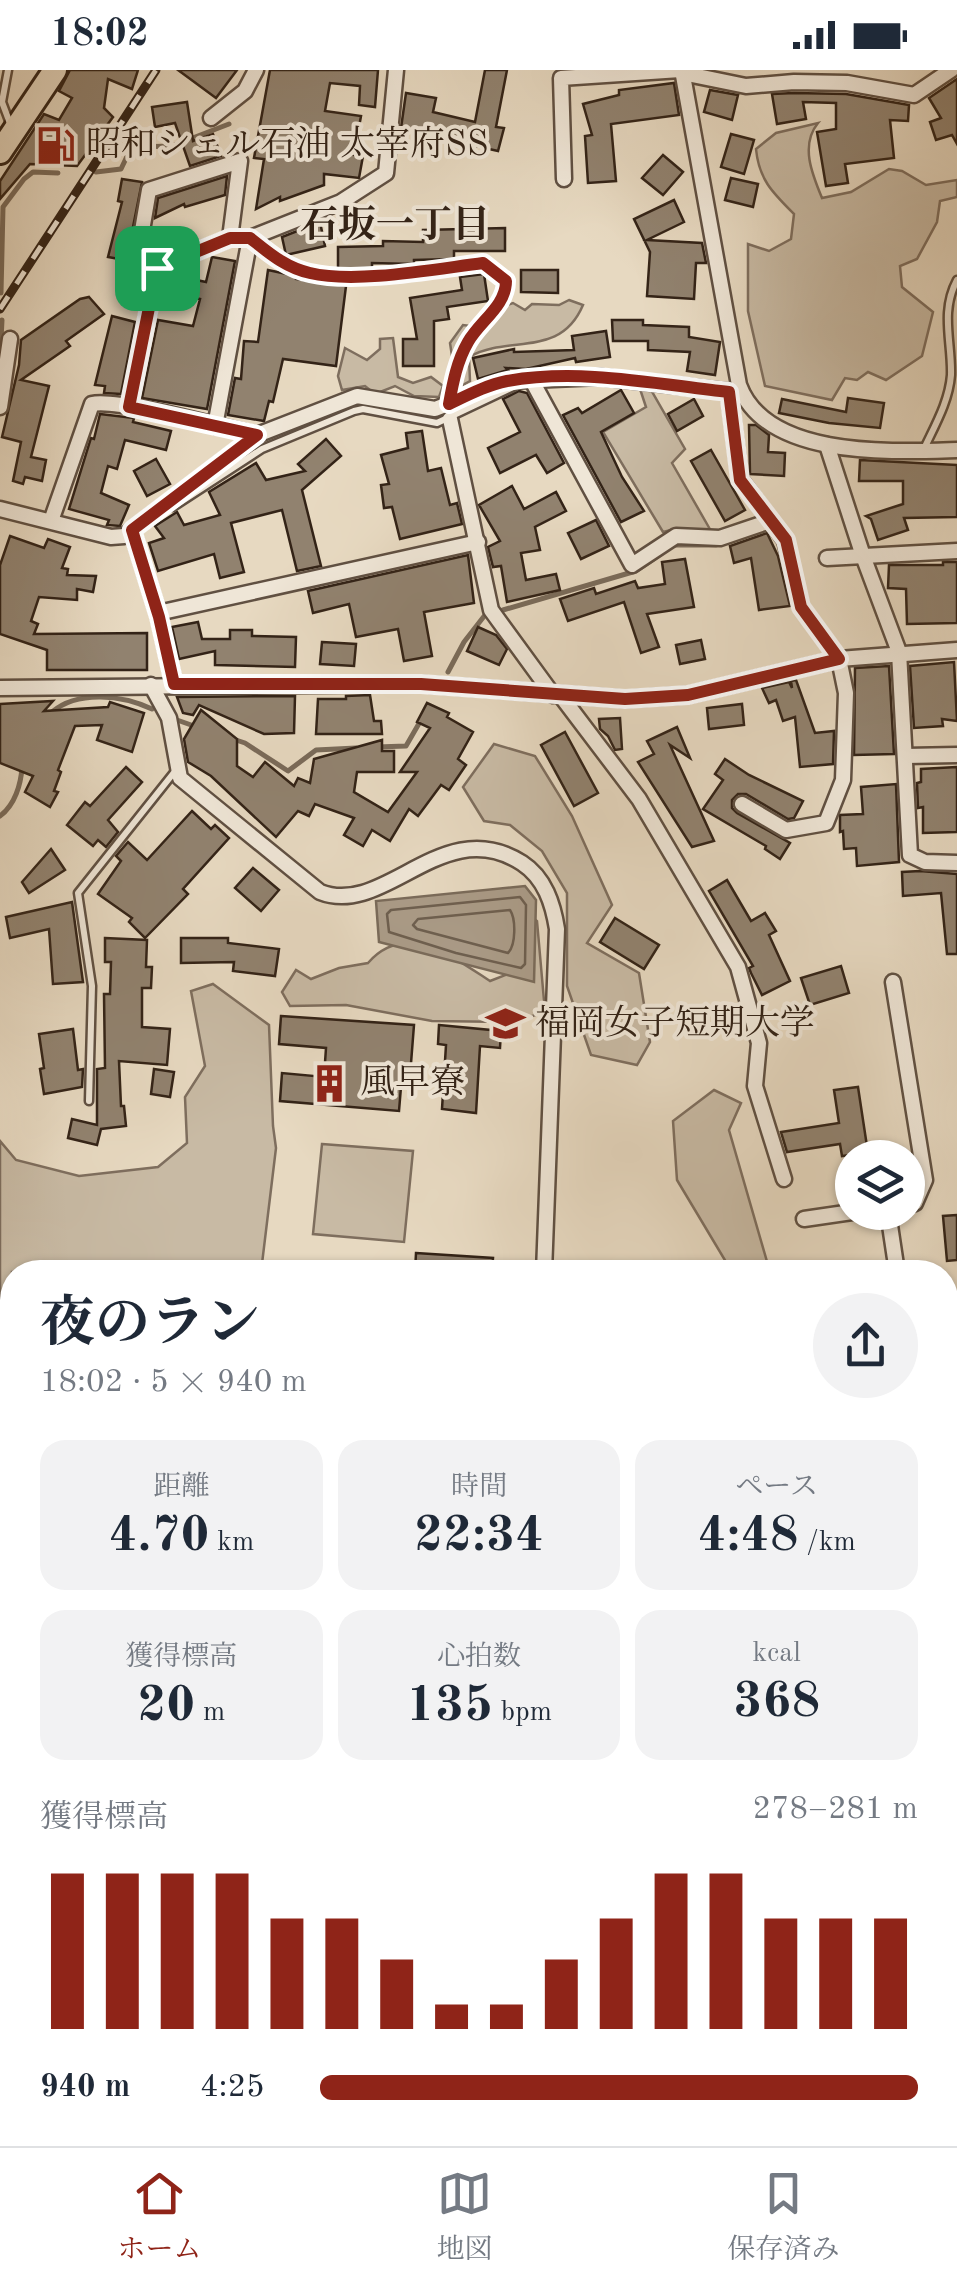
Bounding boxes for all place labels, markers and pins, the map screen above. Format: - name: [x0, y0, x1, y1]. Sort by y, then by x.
- fuel station icon: 昭和シェル石油 太宰府SS: [35, 124, 77, 166]
- place label: 昭和シェル石油 太宰府SS: [86, 125, 489, 163]
- pin: [115, 226, 200, 311]
- school or university icon: 福岡女子短期大学: [484, 1003, 526, 1045]
- place label: 福岡女子短期大学: [535, 1004, 815, 1042]
- building icon: 風早寮: [309, 1062, 351, 1104]
- place label: 風早寮: [360, 1063, 465, 1101]

